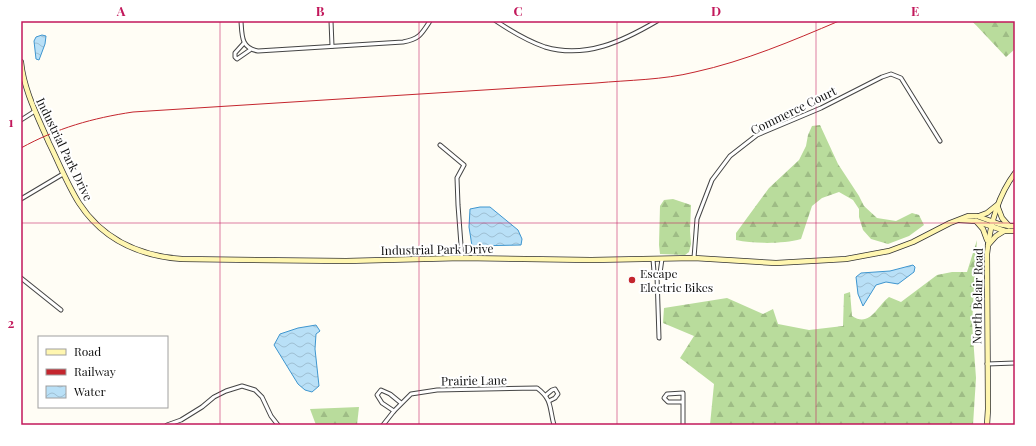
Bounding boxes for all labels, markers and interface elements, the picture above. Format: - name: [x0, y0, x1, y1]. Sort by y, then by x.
- text: A: [116, 2, 126, 19]
- text: B: [316, 2, 325, 19]
- text: C: [513, 2, 523, 19]
- text: D: [711, 2, 721, 19]
- text: E: [911, 2, 919, 19]
- street label: Commerce Court: [747, 82, 839, 138]
- street label: Industrial Park Drive: [33, 95, 97, 203]
- text: 1: [9, 113, 14, 130]
- street label: Industrial Park Drive: [380, 240, 494, 258]
- street label: North Belair Road: [968, 248, 986, 344]
- place label: Escape Electric Bikes: [640, 265, 713, 295]
- marker: Escape Electric Bikes: [627, 275, 637, 285]
- text: 2: [8, 314, 15, 331]
- legend: [38, 336, 168, 408]
- text: Road: [74, 343, 101, 359]
- text: Railway: [74, 363, 116, 379]
- street label: Prairie Lane: [441, 371, 507, 389]
- text: Water: [73, 383, 107, 399]

